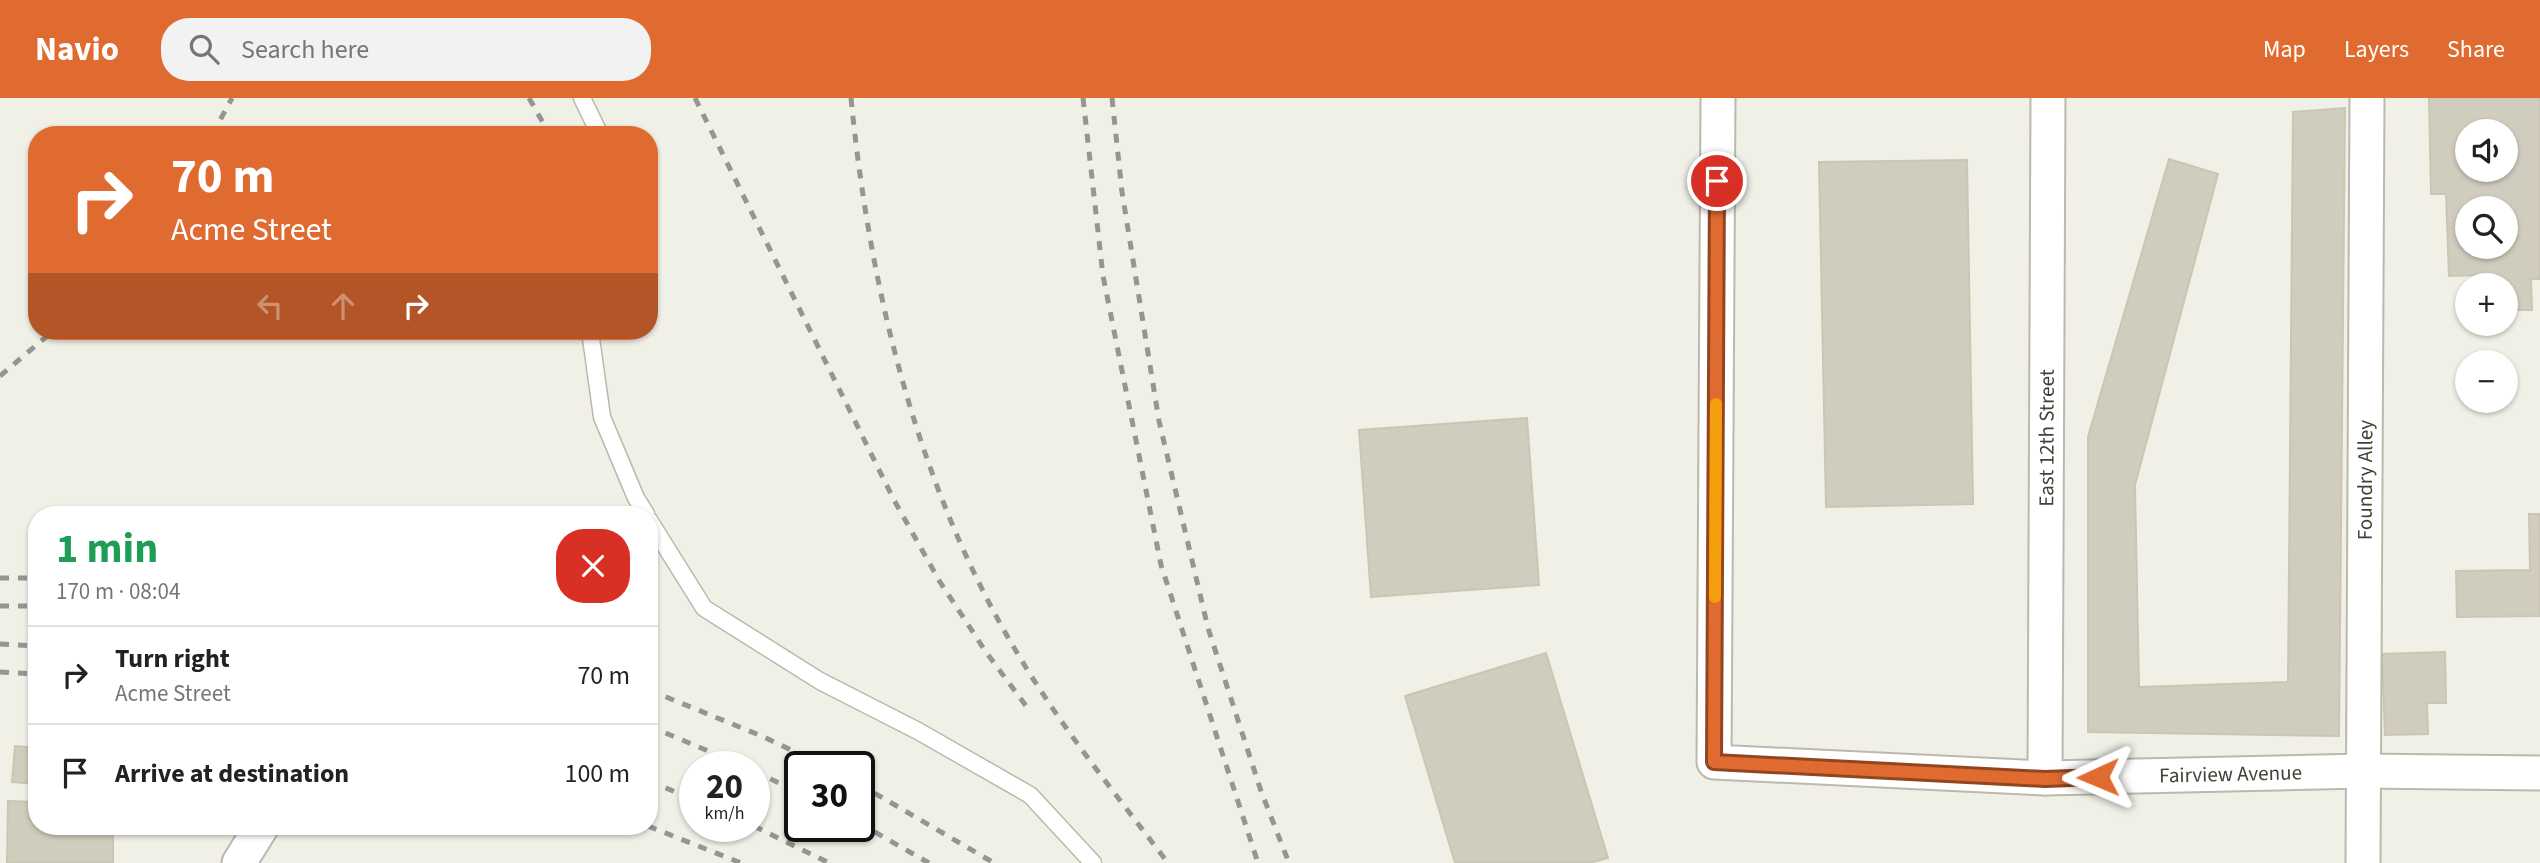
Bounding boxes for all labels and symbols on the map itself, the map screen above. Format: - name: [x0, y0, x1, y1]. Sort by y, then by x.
- pin: [1687, 151, 1747, 211]
- street label: East 12th Street: [2031, 369, 2062, 507]
- street label: Foundry Alley: [2350, 420, 2380, 540]
- position arrow: [2061, 740, 2135, 814]
- speed limit sign: 30: [784, 751, 875, 842]
- street label: Fairview Avenue: [2159, 757, 2302, 790]

